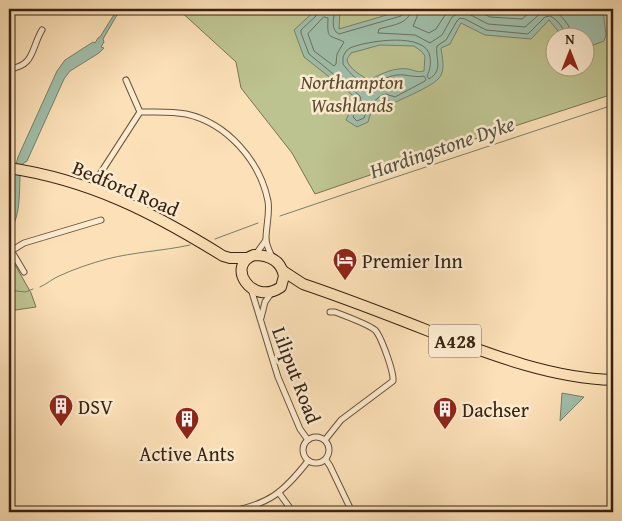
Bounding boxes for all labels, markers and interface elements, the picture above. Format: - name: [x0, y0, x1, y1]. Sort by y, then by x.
- north arrow: [544, 28, 594, 78]
- text: N: [565, 29, 575, 49]
- park label: Northampton Washlands: [299, 67, 404, 119]
- water label: Hardingstone Dyke: [364, 108, 519, 187]
- street label: Bedford Road: [68, 153, 184, 224]
- place label: Premier Inn: [362, 246, 463, 275]
- hotel icon: Premier Inn: [332, 247, 358, 281]
- street label: Liliput Road: [265, 322, 329, 428]
- road number: A428: [429, 324, 481, 358]
- place label: DSV: [78, 392, 113, 421]
- building icon: DSV: [48, 393, 74, 427]
- place label: Dachser: [462, 395, 529, 424]
- building icon: Dachser: [432, 396, 458, 430]
- building icon: Active Ants: [174, 406, 200, 440]
- place label: Active Ants: [139, 439, 235, 468]

